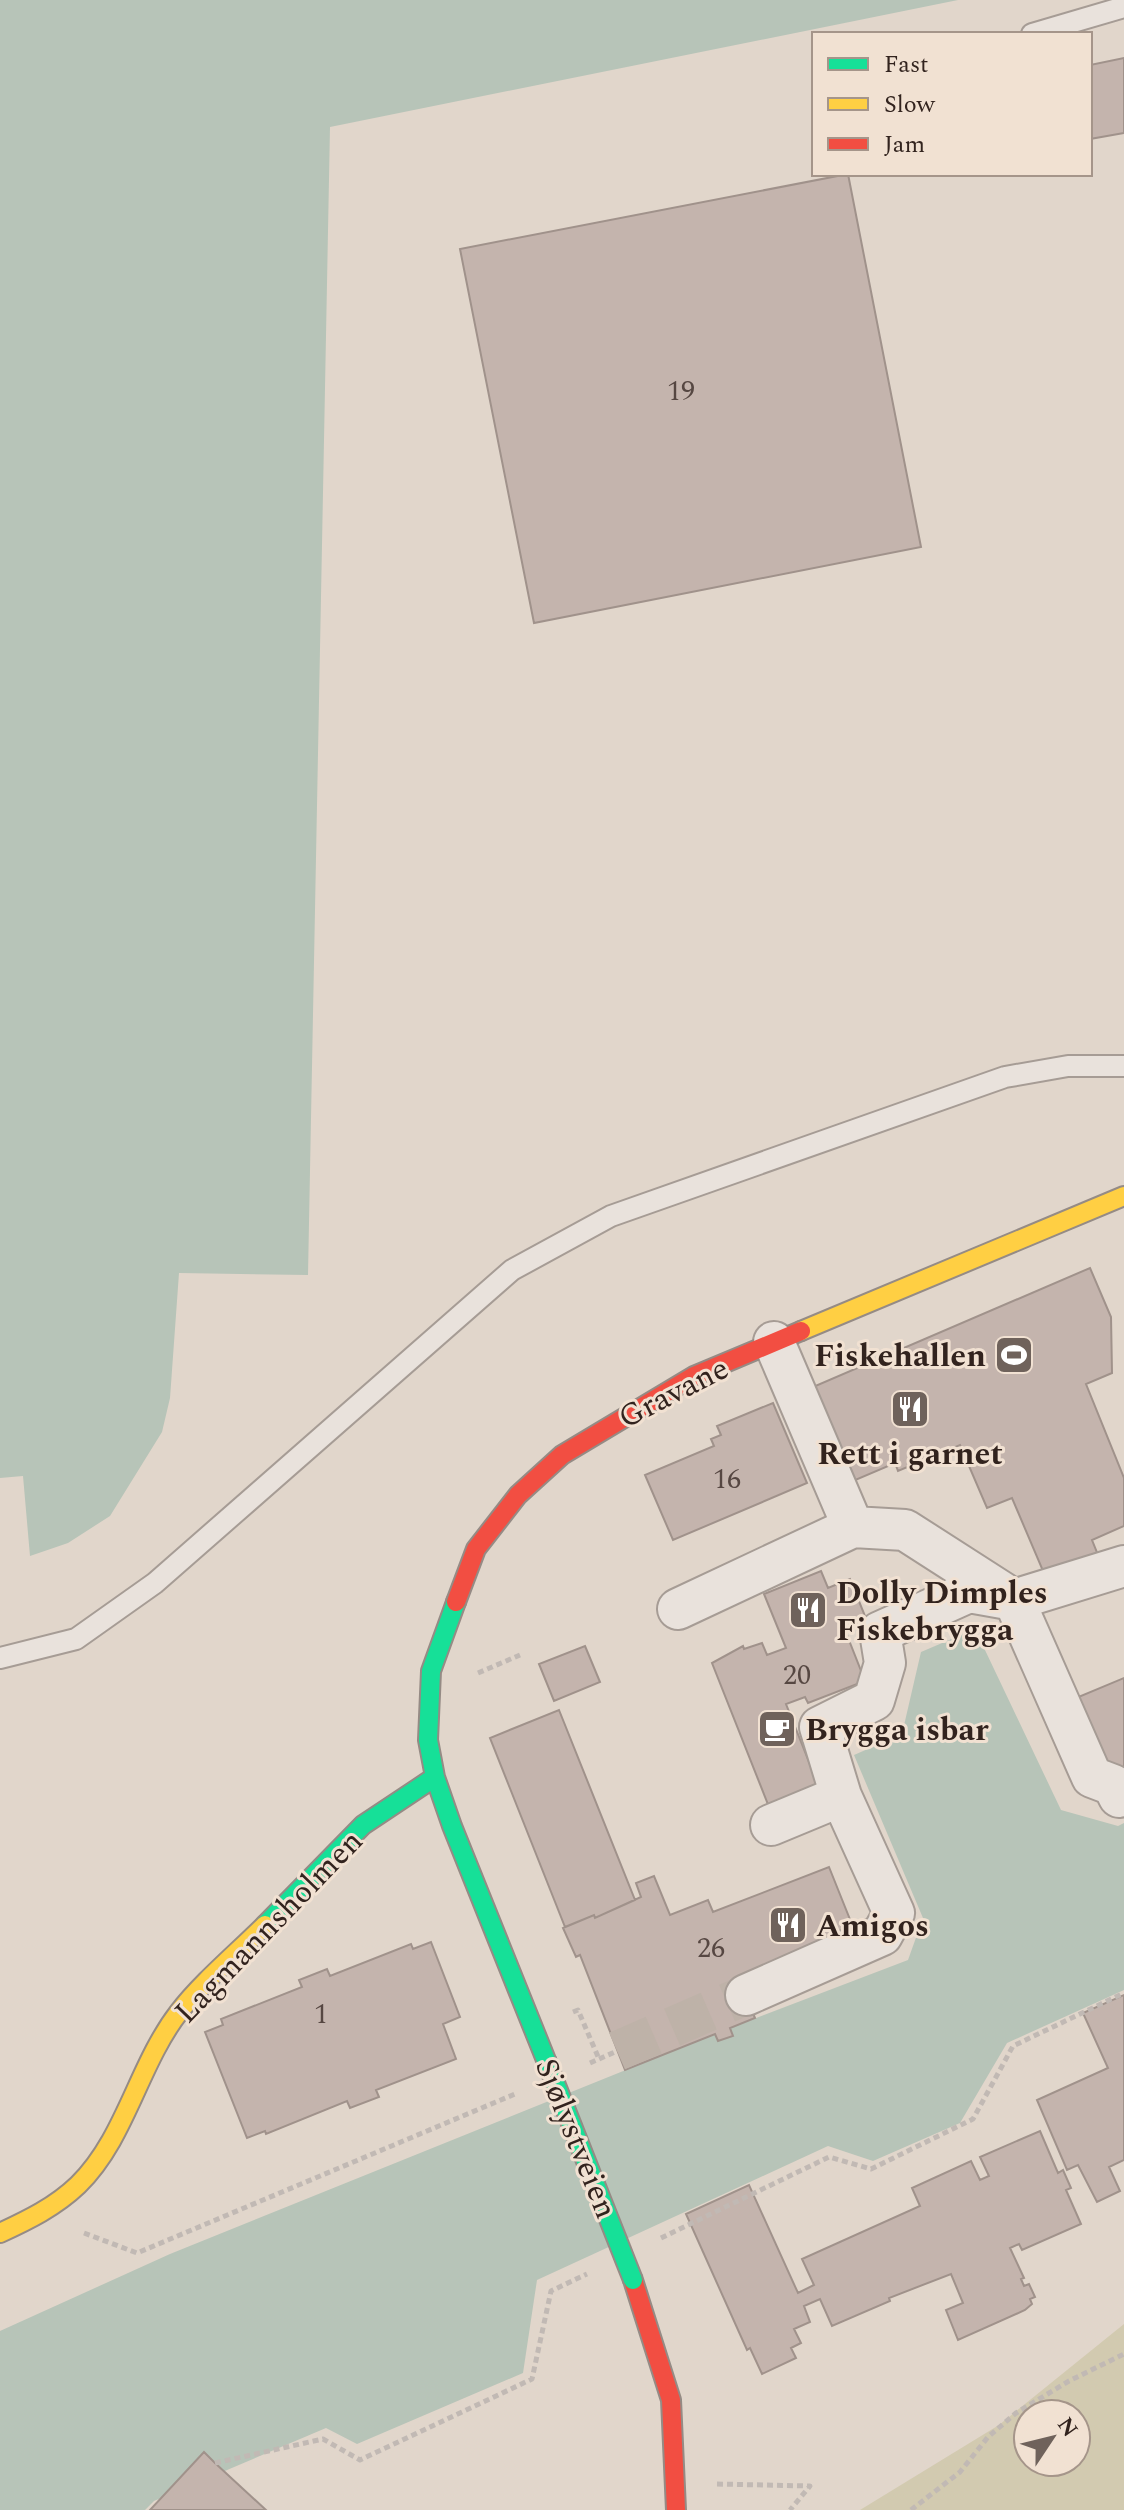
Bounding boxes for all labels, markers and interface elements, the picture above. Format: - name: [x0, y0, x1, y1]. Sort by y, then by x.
- legend: [812, 32, 1092, 176]
- text: Fast: [884, 47, 929, 83]
- text: Slow: [884, 87, 936, 123]
- text: Jam: [884, 127, 925, 163]
- house number: 19: [667, 370, 695, 413]
- place label: Fiskehallen: [814, 1332, 986, 1381]
- sports icon: Fiskehallen: [993, 1334, 1035, 1376]
- street label: Gravane: [610, 1345, 738, 1442]
- restaurant icon: Rett i garnet: [889, 1388, 931, 1430]
- place label: Rett i garnet: [817, 1430, 1003, 1479]
- house number: 16: [713, 1458, 741, 1501]
- place label: Dolly Dimples Fiskebrygga: [836, 1569, 1048, 1655]
- restaurant icon: Dolly Dimples Fiskebrygga: [787, 1589, 829, 1631]
- house number: 20: [783, 1654, 811, 1697]
- place label: Brygga isbar: [805, 1706, 989, 1755]
- cafe icon: Brygga isbar: [756, 1708, 798, 1750]
- street label: Lagmannsholmen: [163, 1819, 375, 2035]
- place label: Amigos: [816, 1902, 929, 1951]
- restaurant icon: Amigos: [767, 1904, 809, 1946]
- house number: 26: [697, 1927, 725, 1970]
- house number: 1: [314, 1993, 328, 2036]
- street label: Sjølystveien: [521, 2051, 630, 2226]
- north arrow: [1012, 2398, 1092, 2478]
- text: N: [1048, 2411, 1086, 2444]

